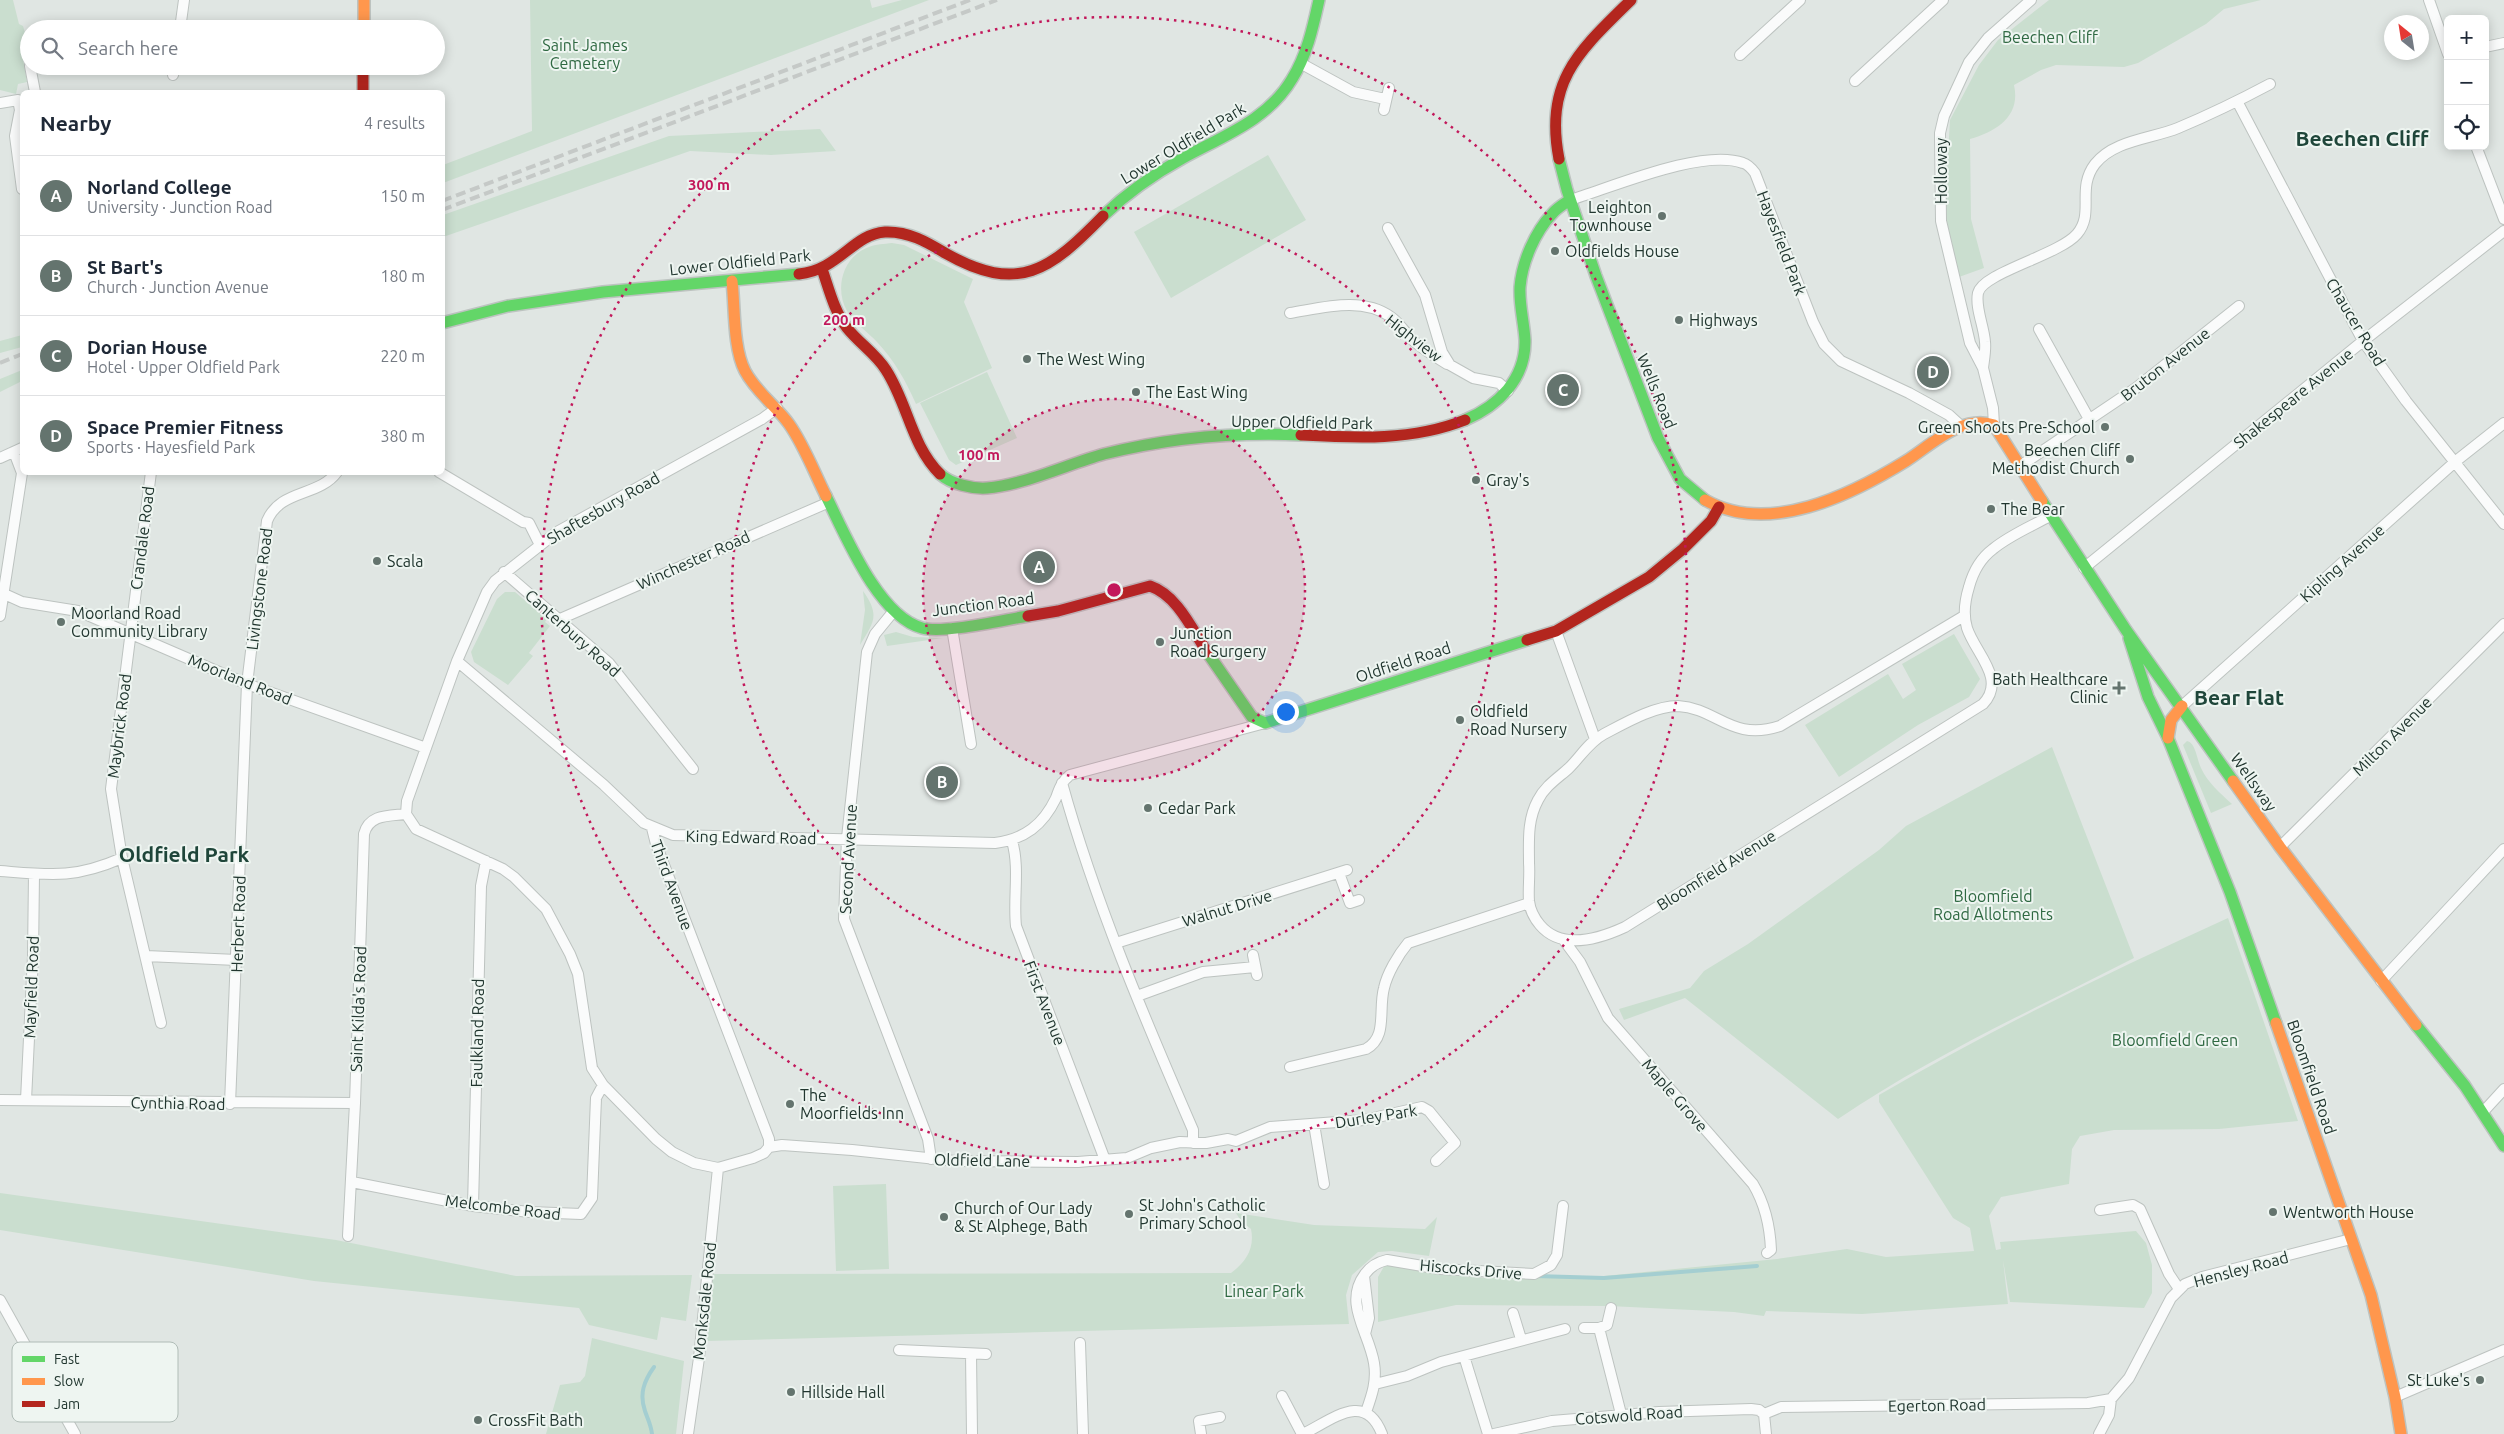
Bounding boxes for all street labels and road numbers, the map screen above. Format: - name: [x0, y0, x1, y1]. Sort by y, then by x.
- street label: Lower Oldfield Park: [1117, 99, 1249, 187]
- street label: Holloway: [1932, 137, 1950, 204]
- street label: Hayesfield Park: [1754, 188, 1810, 298]
- street label: Lower Oldfield Park: [668, 246, 812, 278]
- street label: Chaucer Road: [2323, 275, 2389, 369]
- street label: Highview: [1382, 310, 1446, 366]
- street label: Bruton Avenue: [2117, 324, 2213, 404]
- street label: Shakespeare Avenue: [2230, 344, 2356, 452]
- street label: Wells Road: [1634, 351, 1680, 431]
- street label: Upper Oldfield Park: [1231, 412, 1373, 432]
- street label: Shaftesbury Road: [543, 468, 663, 548]
- street label: Crandale Road: [127, 485, 157, 591]
- street label: Kipling Avenue: [2296, 520, 2388, 606]
- street label: Livingstone Road: [243, 527, 275, 651]
- street label: Winchester Road: [634, 527, 752, 593]
- street label: Canterbury Road: [522, 586, 624, 680]
- street label: Junction Road: [931, 589, 1035, 619]
- street label: Oldfield Road: [1353, 638, 1453, 686]
- street label: Moorland Road: [186, 650, 294, 708]
- street label: Maybrick Road: [104, 673, 134, 779]
- street label: Milton Avenue: [2349, 693, 2435, 779]
- street label: Wellsway: [2227, 749, 2281, 815]
- street label: Second Avenue: [836, 804, 860, 914]
- street label: Bloomfield Avenue: [1653, 826, 1779, 914]
- street label: King Edward Road: [685, 827, 817, 847]
- street label: Third Avenue: [647, 837, 697, 933]
- street label: Herbert Road: [227, 875, 249, 973]
- street label: Walnut Drive: [1180, 886, 1274, 930]
- street label: Mayfield Road: [20, 935, 42, 1039]
- street label: Saint Kilda's Road: [347, 946, 369, 1072]
- street label: First Avenue: [1021, 958, 1069, 1048]
- street label: Faulkland Road: [467, 978, 487, 1088]
- street label: Bloomfield Road: [2284, 1017, 2340, 1137]
- street label: Maple Grove: [1638, 1055, 1712, 1135]
- street label: Cynthia Road: [130, 1093, 226, 1113]
- street label: Durley Park: [1334, 1101, 1418, 1131]
- street label: Oldfield Lane: [934, 1150, 1030, 1170]
- street label: Melcombe Road: [444, 1191, 562, 1223]
- street label: Monksdale Road: [689, 1241, 719, 1361]
- street label: Hensley Road: [2192, 1248, 2290, 1290]
- street label: Hiscocks Drive: [1419, 1256, 1523, 1282]
- street label: Egerton Road: [1888, 1395, 1986, 1415]
- street label: Cotswold Road: [1574, 1402, 1684, 1428]

